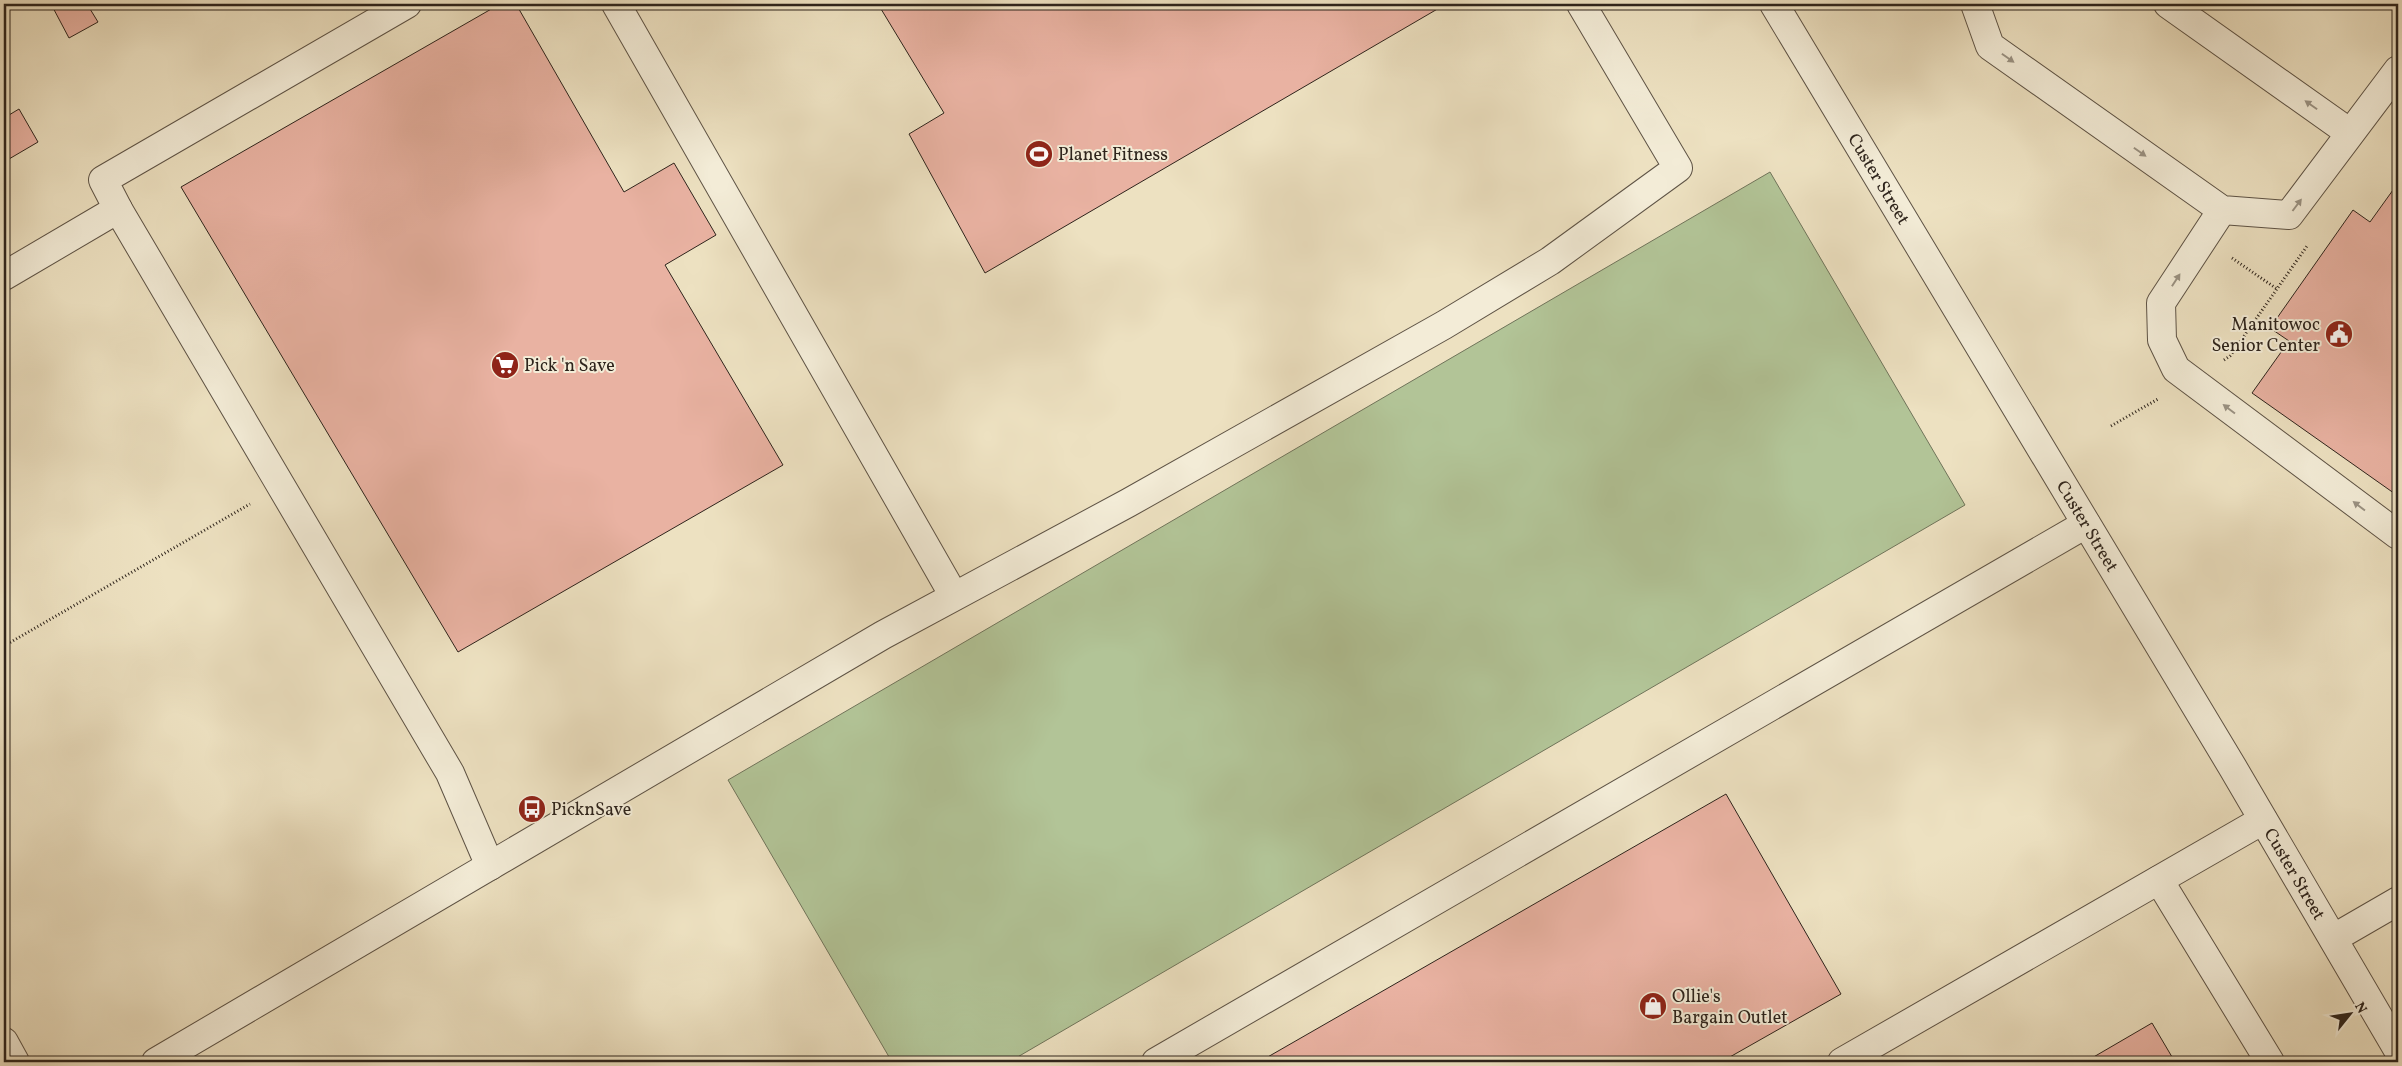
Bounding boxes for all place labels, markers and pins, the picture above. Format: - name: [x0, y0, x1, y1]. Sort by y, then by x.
- sports icon: Planet Fitness: [1024, 139, 1054, 169]
- place label: Planet Fitness: [1058, 143, 1168, 168]
- place label: Manitowoc Senior Center: [2211, 313, 2320, 359]
- public building icon: Manitowoc Senior Center: [2324, 319, 2354, 349]
- supermarket icon: Pick 'n Save: [490, 350, 520, 380]
- place label: Pick 'n Save: [524, 354, 615, 379]
- bus stop icon: PicknSave: [517, 794, 547, 824]
- place label: PicknSave: [551, 798, 631, 823]
- place label: Ollie's Bargain Outlet: [1672, 985, 1788, 1031]
- shop icon: Ollie's Bargain Outlet: [1638, 991, 1668, 1021]

